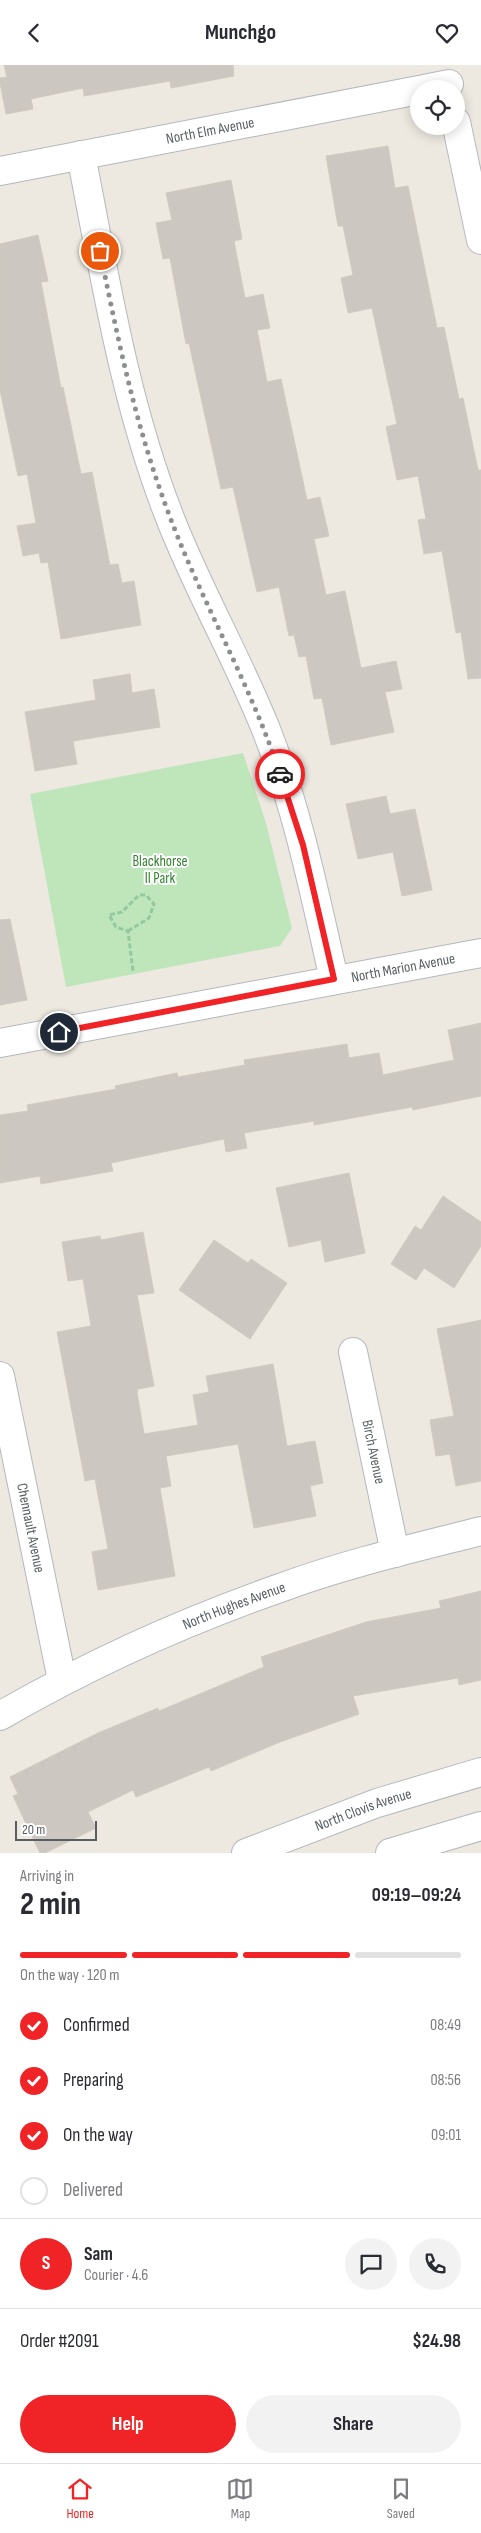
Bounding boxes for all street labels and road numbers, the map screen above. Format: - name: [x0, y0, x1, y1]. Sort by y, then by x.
- street label: North Elm Avenue: [164, 113, 256, 149]
- street label: North Marion Avenue: [350, 949, 457, 987]
- street label: Birch Avenue: [357, 1418, 389, 1486]
- street label: Chennault Avenue: [12, 1481, 49, 1575]
- street label: North Hughes Avenue: [180, 1578, 288, 1634]
- street label: North Clovis Avenue: [312, 1784, 414, 1836]

